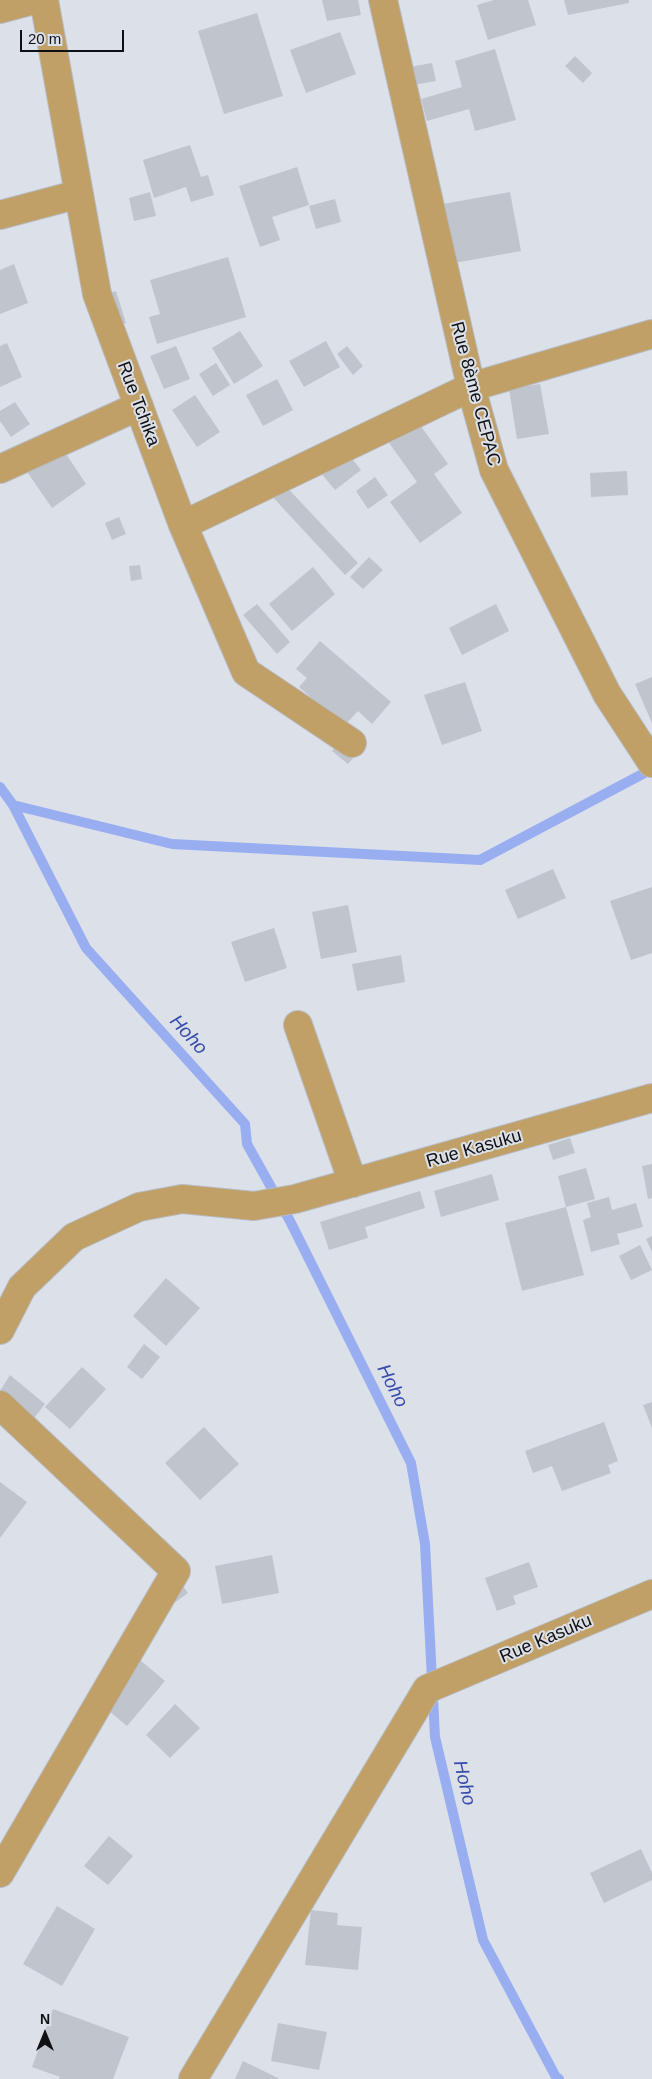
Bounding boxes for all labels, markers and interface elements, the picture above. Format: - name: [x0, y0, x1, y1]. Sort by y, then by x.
- scale bar: [22, 20, 126, 52]
- text: 20 m: [28, 30, 61, 47]
- street label: Rue 8ème CEPAC: [445, 319, 505, 469]
- street label: Rue Tchika: [112, 359, 164, 449]
- water label: Hoho: [164, 1010, 212, 1060]
- street label: Rue Kasuku: [424, 1125, 524, 1173]
- water label: Hoho: [372, 1361, 412, 1411]
- street label: Rue Kasuku: [497, 1610, 595, 1668]
- water label: Hoho: [448, 1758, 480, 1808]
- north arrow: [20, 2009, 70, 2059]
- text: N: [40, 2011, 50, 2027]

